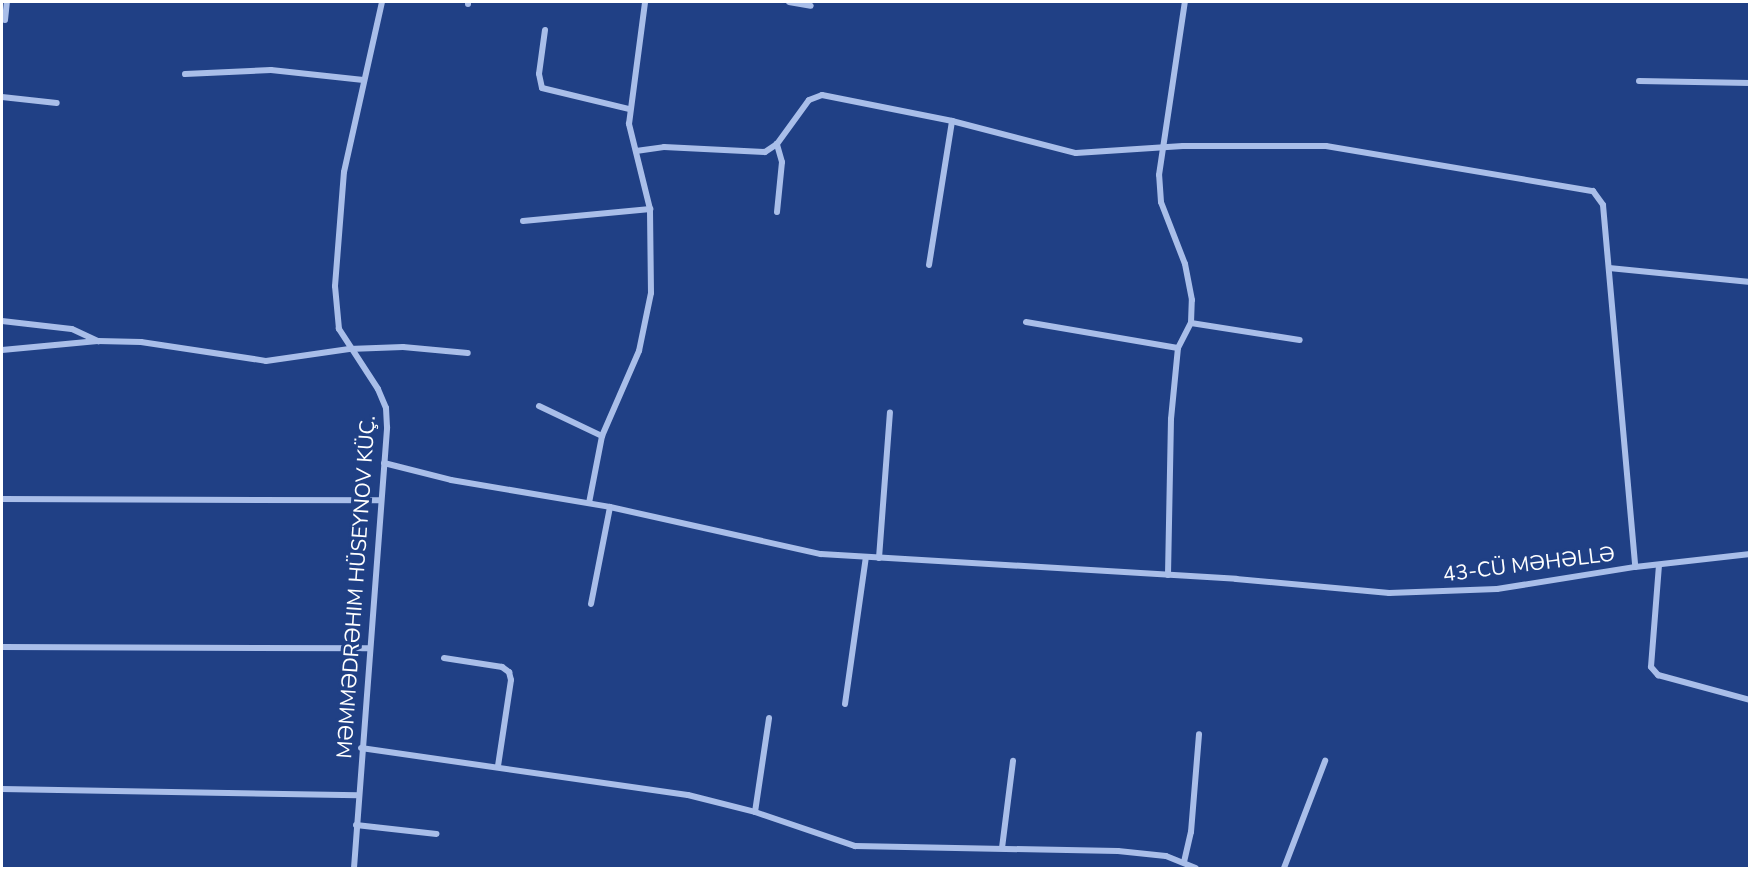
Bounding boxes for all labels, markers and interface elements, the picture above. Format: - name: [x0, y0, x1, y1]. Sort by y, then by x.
- street label: MƏMMƏDRƏHIM HÜSEYNOV KÜÇ.: [331, 415, 381, 759]
- street label: 43-CÜ MƏHƏLLƏ: [1441, 541, 1617, 587]

